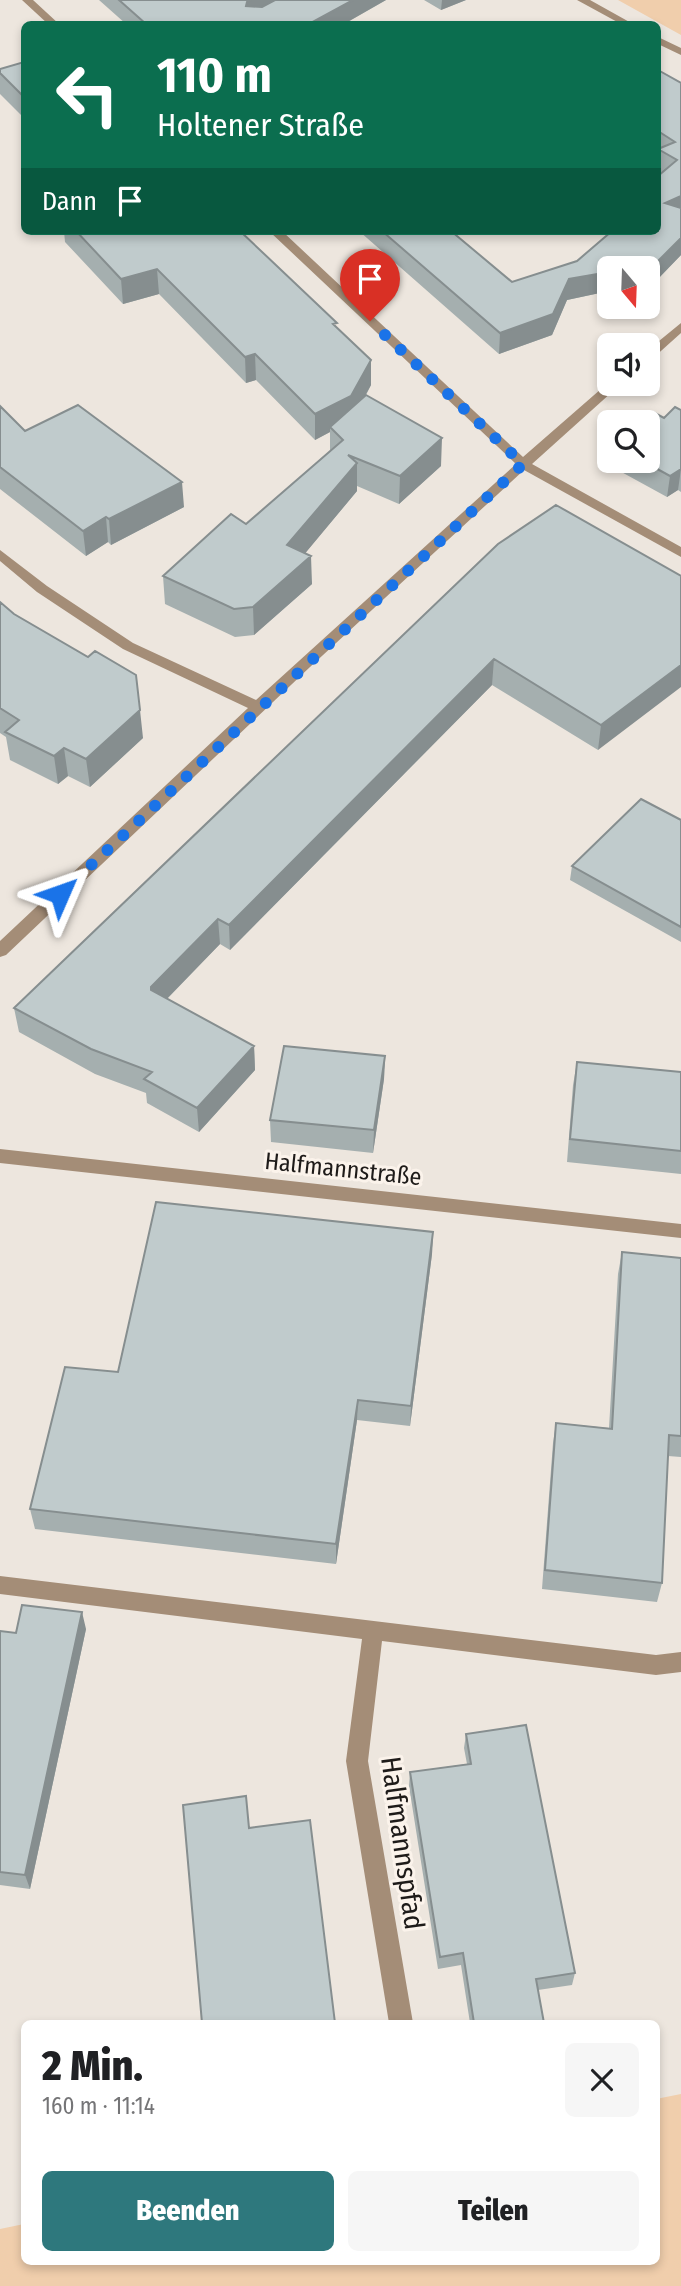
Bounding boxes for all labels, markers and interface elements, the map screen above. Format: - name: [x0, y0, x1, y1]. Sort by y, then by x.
- text: 110 m: [157, 46, 272, 105]
- icon: left: [42, 49, 133, 140]
- text: Holtener Straße: [157, 106, 364, 144]
- icon: arrive: [111, 182, 149, 220]
- text: Dann: [42, 186, 97, 217]
- pin: [340, 249, 400, 321]
- north arrow: [597, 256, 660, 318]
- map controls: [597, 256, 660, 473]
- icon: arrive: [351, 260, 389, 298]
- button: sound: [597, 333, 660, 396]
- button: search: [597, 410, 660, 473]
- position arrow: [23, 857, 97, 931]
- street label: Halfmannstraße: [263, 1147, 423, 1191]
- street label: Halfmannspfad: [374, 1754, 431, 1932]
- text: 2 Min.: [42, 2041, 143, 2091]
- button: close: [565, 2043, 639, 2117]
- text: 160 m · 11:14: [42, 2092, 155, 2120]
- button: Beenden: [42, 2171, 334, 2251]
- button: Teilen: [348, 2171, 639, 2251]

